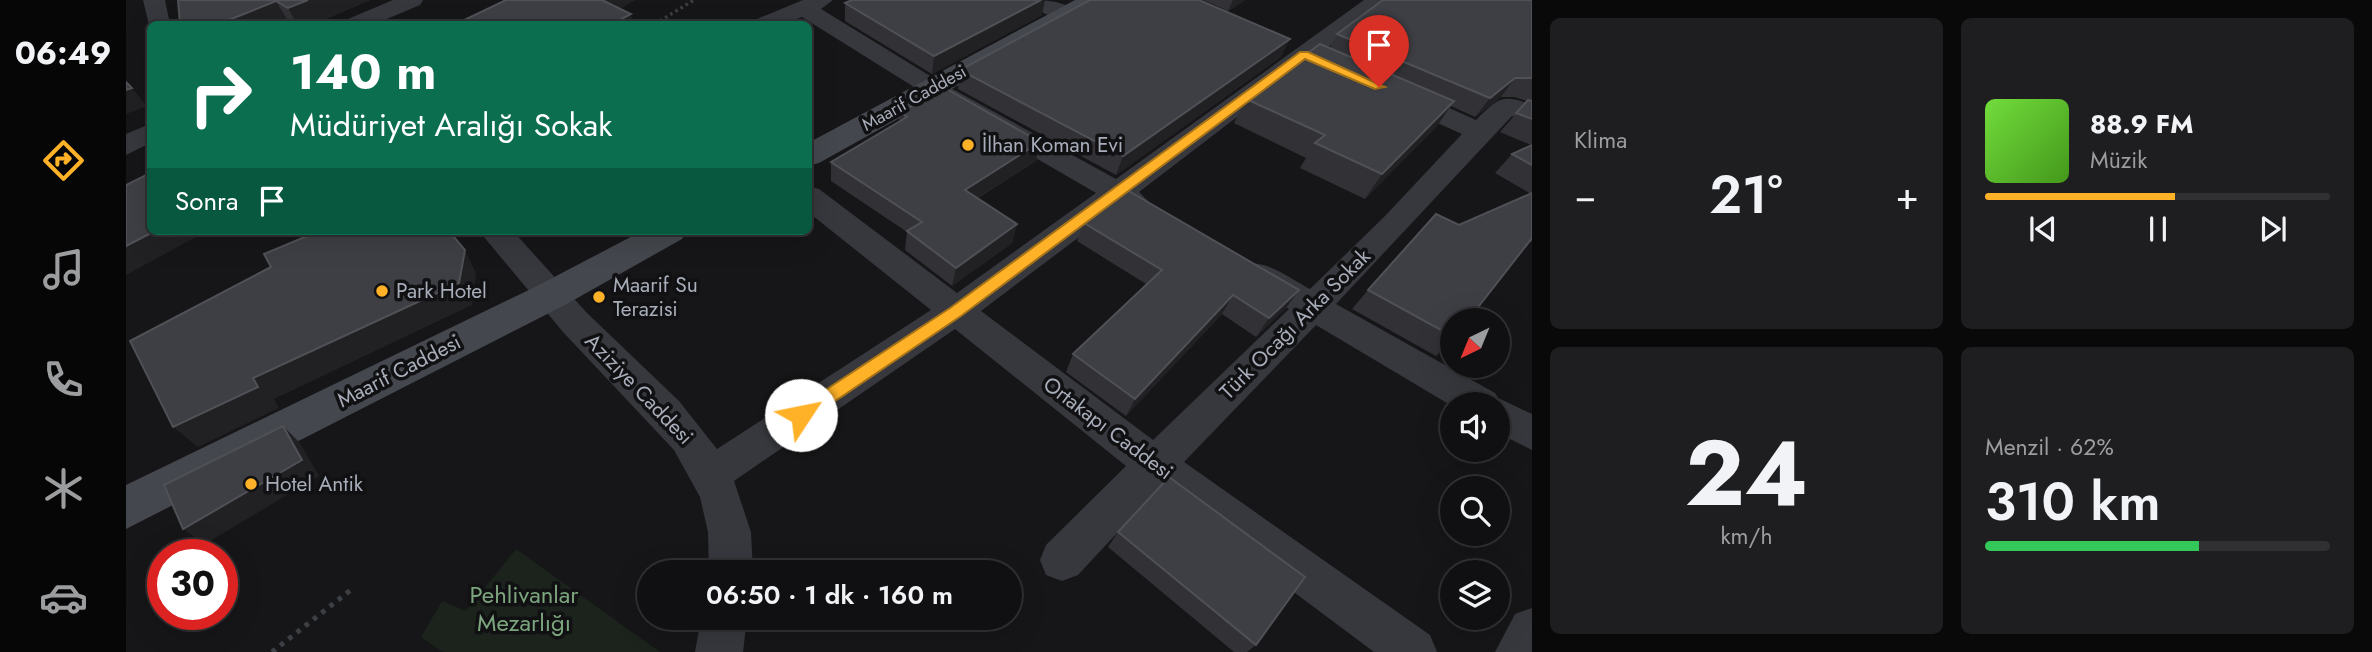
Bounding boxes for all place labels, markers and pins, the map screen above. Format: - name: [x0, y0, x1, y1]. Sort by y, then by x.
- pin: [1349, 15, 1409, 87]
- place label: İlhan Koman Evi: [982, 130, 1123, 160]
- marker: İlhan Koman Evi: [960, 137, 976, 153]
- place label: Maarif Su Terazisi: [613, 270, 698, 324]
- place label: Park Hotel: [396, 276, 487, 306]
- marker: Park Hotel: [374, 283, 390, 299]
- marker: Maarif Su Terazisi: [591, 289, 607, 305]
- place label: Hotel Antik: [265, 469, 364, 499]
- marker: Hotel Antik: [243, 476, 259, 492]

